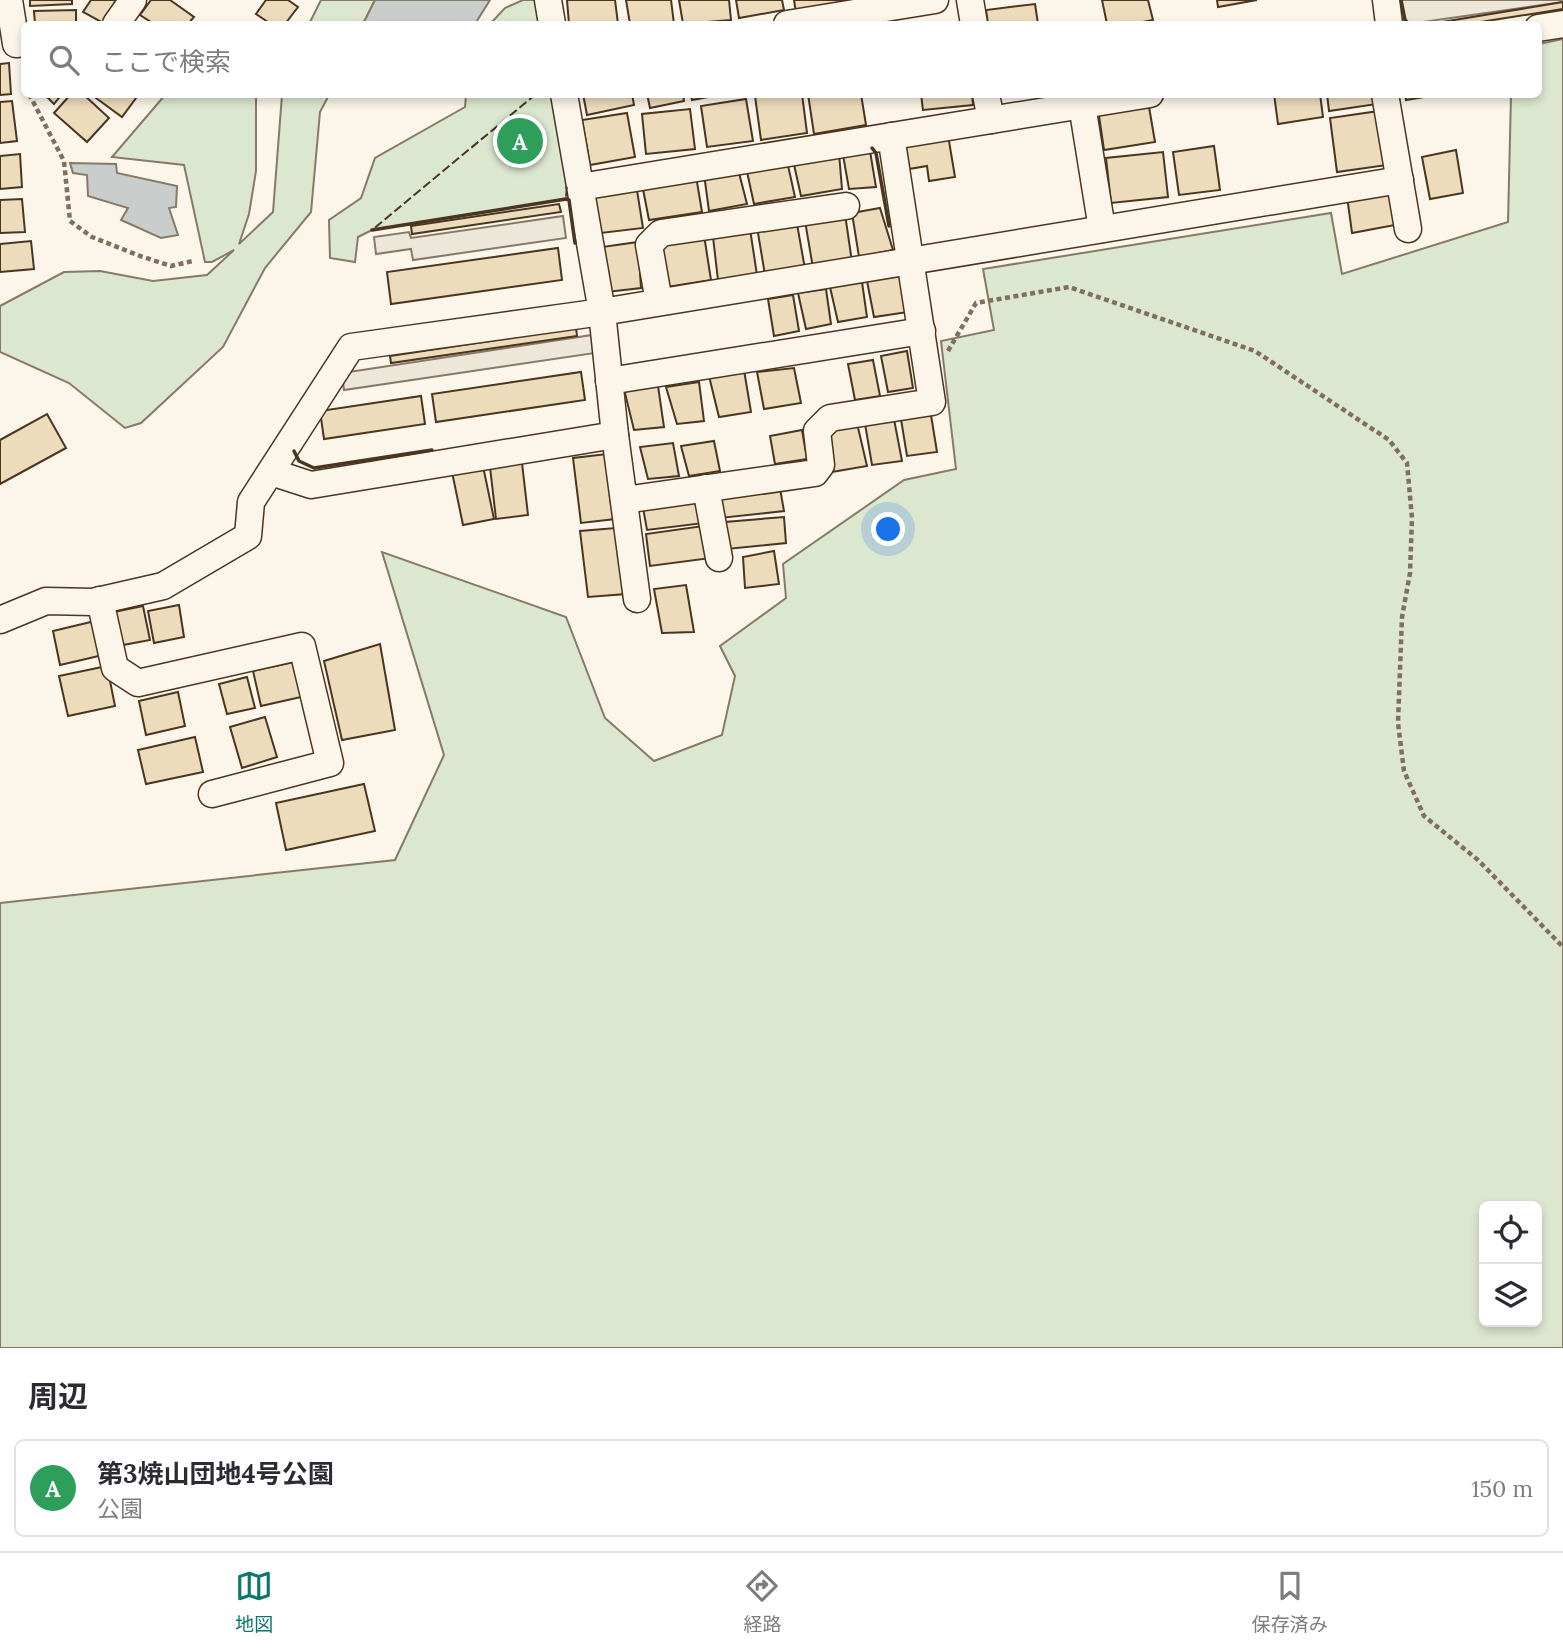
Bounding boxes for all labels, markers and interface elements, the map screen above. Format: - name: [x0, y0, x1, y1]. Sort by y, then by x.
- search box: [21, 21, 1542, 98]
- icon: search: [45, 41, 83, 79]
- text: ここで検索: [101, 45, 231, 78]
- pin: A: [497, 115, 543, 167]
- your location: [871, 512, 905, 546]
- map controls: [1479, 1201, 1542, 1327]
- button: locate: [1479, 1201, 1542, 1264]
- button: layers: [1479, 1264, 1542, 1327]
- text: 周辺: [28, 1377, 88, 1415]
- text: 第3焼山団地4号公園: [97, 1457, 334, 1490]
- text: A: [45, 1474, 61, 1503]
- text: 150 m: [1471, 1474, 1533, 1503]
- text: 公園: [97, 1494, 143, 1523]
- tab: 地図: [235, 1567, 273, 1636]
- tab: 経路: [743, 1567, 782, 1636]
- tab: 保存済み: [1252, 1567, 1328, 1636]

